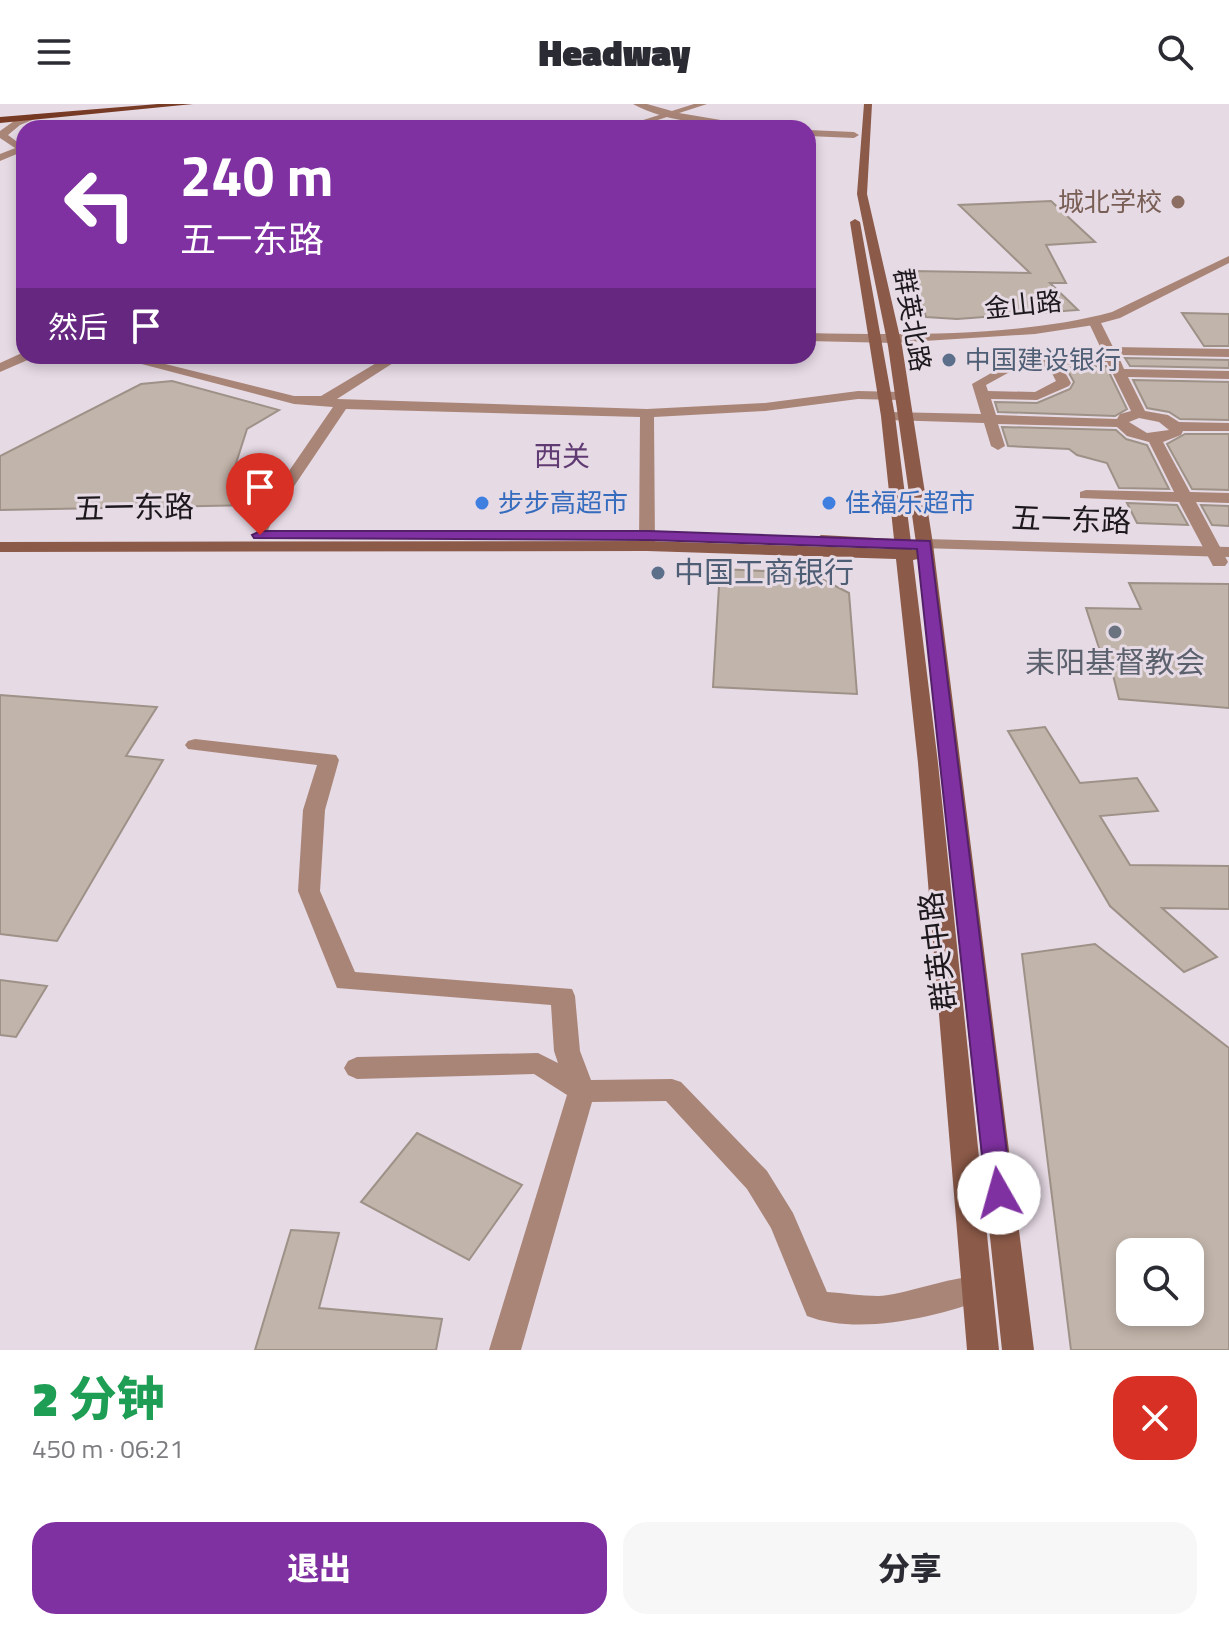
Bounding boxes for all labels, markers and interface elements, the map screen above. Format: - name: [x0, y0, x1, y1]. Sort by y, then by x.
- text: Headway: [539, 25, 690, 80]
- icon: menu: [32, 30, 76, 74]
- icon: search: [1153, 30, 1197, 74]
- text: 240 m: [180, 133, 333, 218]
- icon: left: [48, 152, 152, 256]
- place label: 城北学校: [1058, 182, 1162, 221]
- marker: 城北学校: [1169, 193, 1187, 211]
- text: 五一东路: [180, 211, 324, 266]
- street label: 群英北路: [884, 265, 941, 375]
- street label: 金山路: [982, 281, 1064, 328]
- text: 然后: [48, 304, 108, 350]
- icon: arrive: [124, 304, 168, 348]
- place label: 中国建设银行: [965, 340, 1121, 379]
- marker: 中国建设银行: [940, 351, 958, 369]
- district label: 西关: [534, 434, 590, 477]
- pin: [226, 453, 294, 535]
- icon: arrive: [238, 465, 282, 509]
- street label: 五一东路: [74, 483, 194, 531]
- place label: 步步高超市: [498, 483, 628, 522]
- place label: 佳福乐超市: [845, 483, 975, 522]
- marker: 步步高超市: [473, 494, 491, 512]
- marker: 佳福乐超市: [820, 494, 838, 512]
- street label: 五一东路: [1010, 494, 1132, 544]
- place label: 中国工商银行: [674, 549, 854, 595]
- marker: 中国工商银行: [649, 564, 667, 582]
- marker: 耒阳基督教会: [1106, 623, 1124, 641]
- place label: 耒阳基督教会: [1025, 639, 1205, 685]
- street label: 群英中路: [907, 889, 967, 1013]
- position arrow: [957, 1151, 1041, 1235]
- map controls: [1116, 1238, 1204, 1326]
- button: search: [1116, 1238, 1204, 1326]
- text: 2 分钟: [32, 1362, 165, 1435]
- button: close: [1113, 1376, 1197, 1460]
- text: 450 m · 06:21: [32, 1429, 184, 1468]
- button: 退出: [32, 1522, 607, 1614]
- button: 分享: [623, 1522, 1197, 1614]

